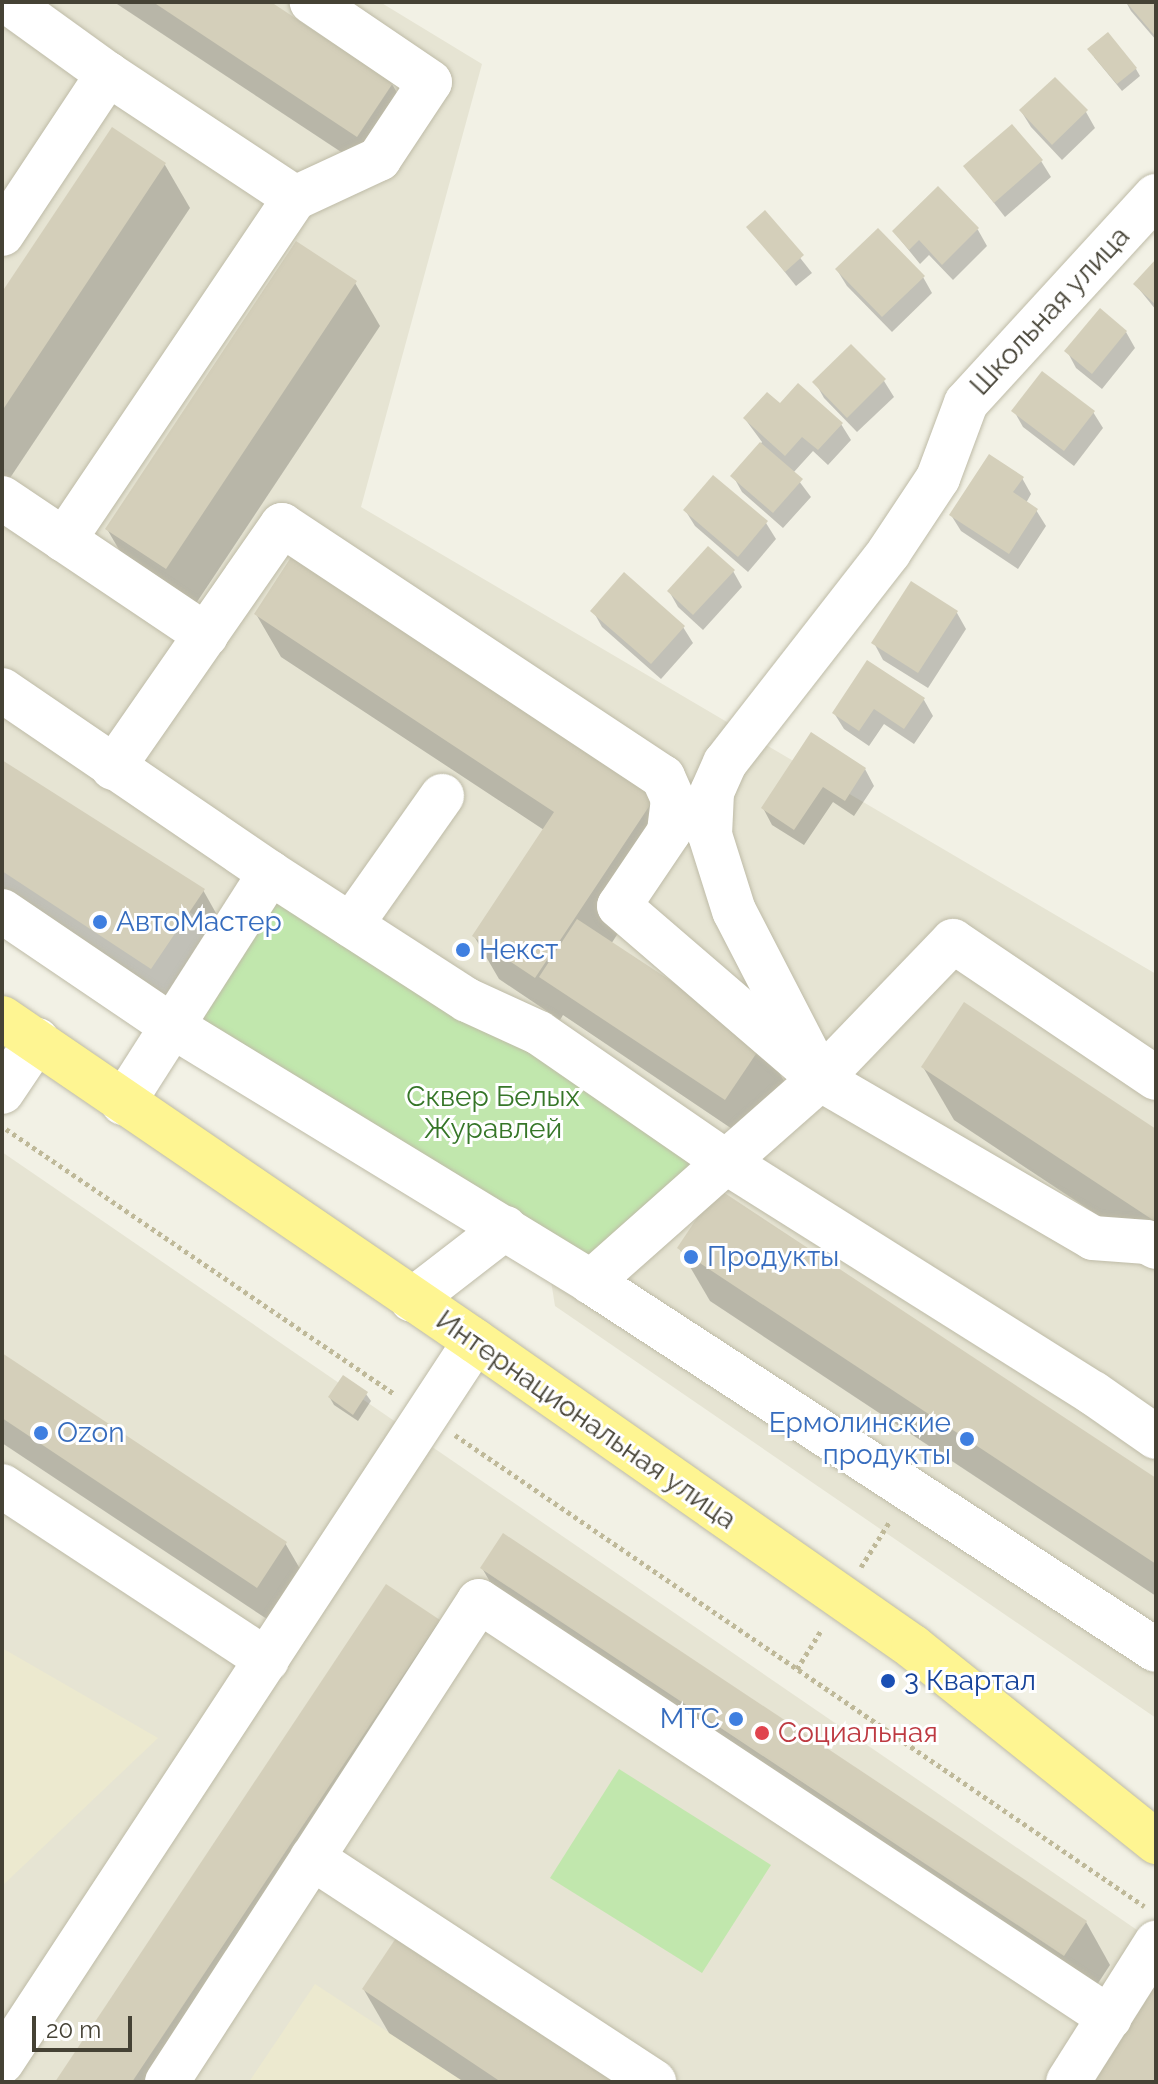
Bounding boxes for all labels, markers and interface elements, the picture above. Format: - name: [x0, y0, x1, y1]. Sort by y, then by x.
- street label: Школьная улица: [963, 219, 1137, 403]
- place label: АвтоМастер: [116, 905, 282, 939]
- marker: АвтоМастер: [91, 913, 109, 931]
- place label: Некст: [479, 933, 558, 967]
- marker: Некст: [454, 941, 472, 959]
- park label: Сквер Белых Журавлей: [406, 1080, 580, 1146]
- place label: Продукты: [707, 1240, 839, 1274]
- marker: Продукты: [682, 1248, 700, 1266]
- street label: Интернациональная улица: [429, 1303, 743, 1537]
- place label: Ермолинские продукты: [769, 1406, 951, 1472]
- place label: Ozon: [57, 1416, 124, 1450]
- marker: Ozon: [32, 1424, 50, 1442]
- marker: Ермолинские продукты: [958, 1430, 976, 1448]
- place label: 3 Квартал: [904, 1664, 1036, 1698]
- marker: 3 Квартал: [879, 1672, 897, 1690]
- place label: МТС: [660, 1702, 720, 1736]
- marker: МТС: [727, 1710, 745, 1728]
- place label: Социальная: [778, 1716, 938, 1750]
- marker: Социальная: [753, 1724, 771, 1742]
- scale bar: [36, 2000, 136, 2050]
- text: 20 m: [46, 2015, 101, 2044]

